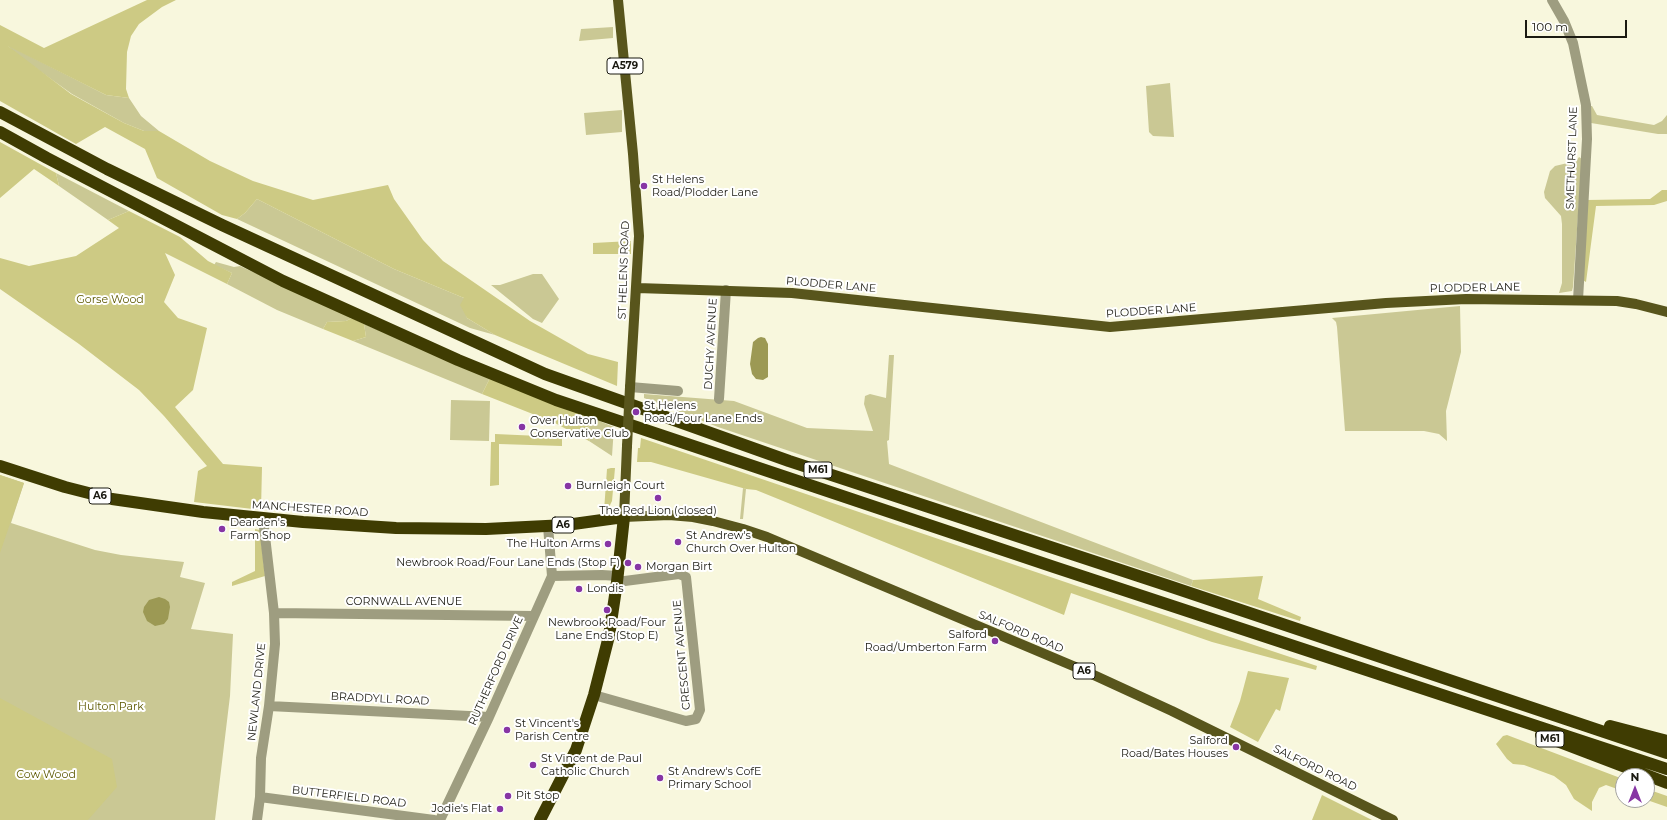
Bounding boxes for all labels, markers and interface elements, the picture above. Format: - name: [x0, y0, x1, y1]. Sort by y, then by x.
- scale bar: [1527, 12, 1629, 38]
- text: 100 m: [1532, 19, 1568, 34]
- road number: A579: [607, 58, 643, 74]
- street label: SMETHURST LANE: [1564, 106, 1580, 210]
- place label: St Helens Road/Plodder Lane: [652, 173, 758, 199]
- marker: St Helens Road/Plodder Lane: [639, 181, 649, 191]
- street label: ST HELENS ROAD: [616, 220, 632, 320]
- street label: PLODDER LANE: [785, 274, 877, 296]
- street label: PLODDER LANE: [1430, 281, 1520, 295]
- park label: Gorse Wood: [76, 293, 144, 307]
- street label: DUCHY AVENUE: [702, 298, 720, 390]
- street label: PLODDER LANE: [1105, 301, 1197, 321]
- place label: St Helens Road/Four Lane Ends: [644, 399, 762, 425]
- marker: St Helens Road/Four Lane Ends: [631, 407, 641, 417]
- place label: Over Hulton Conservative Club: [530, 414, 629, 440]
- marker: Over Hulton Conservative Club: [517, 422, 527, 432]
- road number: M61: [804, 462, 832, 478]
- place label: Burnleigh Court: [576, 479, 665, 493]
- marker: Burnleigh Court: [563, 481, 573, 491]
- road number: A6: [89, 488, 111, 504]
- marker: The Red Lion (closed): [653, 493, 663, 503]
- street label: MANCHESTER ROAD: [251, 498, 369, 520]
- place label: The Red Lion (closed): [599, 504, 717, 518]
- place label: Dearden's Farm Shop: [230, 516, 291, 542]
- road number: A6: [552, 517, 574, 533]
- marker: Dearden's Farm Shop: [217, 524, 227, 534]
- place label: St Andrew's Church Over Hulton: [686, 529, 796, 555]
- place label: The Hulton Arms: [507, 537, 600, 551]
- marker: St Andrew's Church Over Hulton: [673, 537, 683, 547]
- marker: The Hulton Arms: [603, 539, 613, 549]
- place label: Newbrook Road/Four Lane Ends (Stop F): [396, 556, 620, 570]
- marker: Newbrook Road/Four Lane Ends (Stop F): [623, 558, 633, 568]
- place label: Morgan Birt: [646, 560, 712, 574]
- marker: Morgan Birt: [633, 562, 643, 572]
- place label: Londis: [587, 582, 624, 596]
- marker: Londis: [574, 584, 584, 594]
- street label: CORNWALL AVENUE: [346, 595, 462, 609]
- street label: CRESCENT AVENUE: [671, 599, 693, 711]
- marker: Newbrook Road/Four Lane Ends (Stop E): [602, 605, 612, 615]
- street label: SALFORD ROAD: [976, 608, 1066, 656]
- street label: RUTHERFORD DRIVE: [466, 614, 526, 728]
- place label: Newbrook Road/Four Lane Ends (Stop E): [548, 616, 666, 642]
- place label: Salford Road/Umberton Farm: [865, 628, 987, 654]
- marker: Salford Road/Umberton Farm: [990, 636, 1000, 646]
- street label: NEWLAND DRIVE: [245, 642, 269, 742]
- road number: A6: [1073, 663, 1095, 679]
- street label: BRADDYLL ROAD: [330, 690, 430, 708]
- park label: Hulton Park: [78, 700, 144, 714]
- place label: St Vincent's Parish Centre: [515, 717, 589, 743]
- marker: St Vincent's Parish Centre: [502, 725, 512, 735]
- road number: M61: [1536, 731, 1564, 747]
- place label: Salford Road/Bates Houses: [1121, 734, 1228, 760]
- marker: Salford Road/Bates Houses: [1231, 742, 1241, 752]
- street label: SALFORD ROAD: [1271, 742, 1359, 794]
- place label: St Vincent de Paul Catholic Church: [541, 752, 642, 778]
- marker: St Vincent de Paul Catholic Church: [528, 760, 538, 770]
- place label: St Andrew's CofE Primary School: [668, 765, 761, 791]
- park label: Cow Wood: [16, 768, 76, 782]
- north arrow: [1615, 768, 1655, 808]
- text: N: [1631, 770, 1639, 784]
- marker: St Andrew's CofE Primary School: [655, 773, 665, 783]
- street label: BUTTERFIELD ROAD: [291, 783, 407, 811]
- place label: Pit Stop: [516, 789, 559, 803]
- marker: Pit Stop: [503, 791, 513, 801]
- place label: Jodie's Flat: [431, 802, 492, 816]
- marker: Jodie's Flat: [495, 804, 505, 814]

